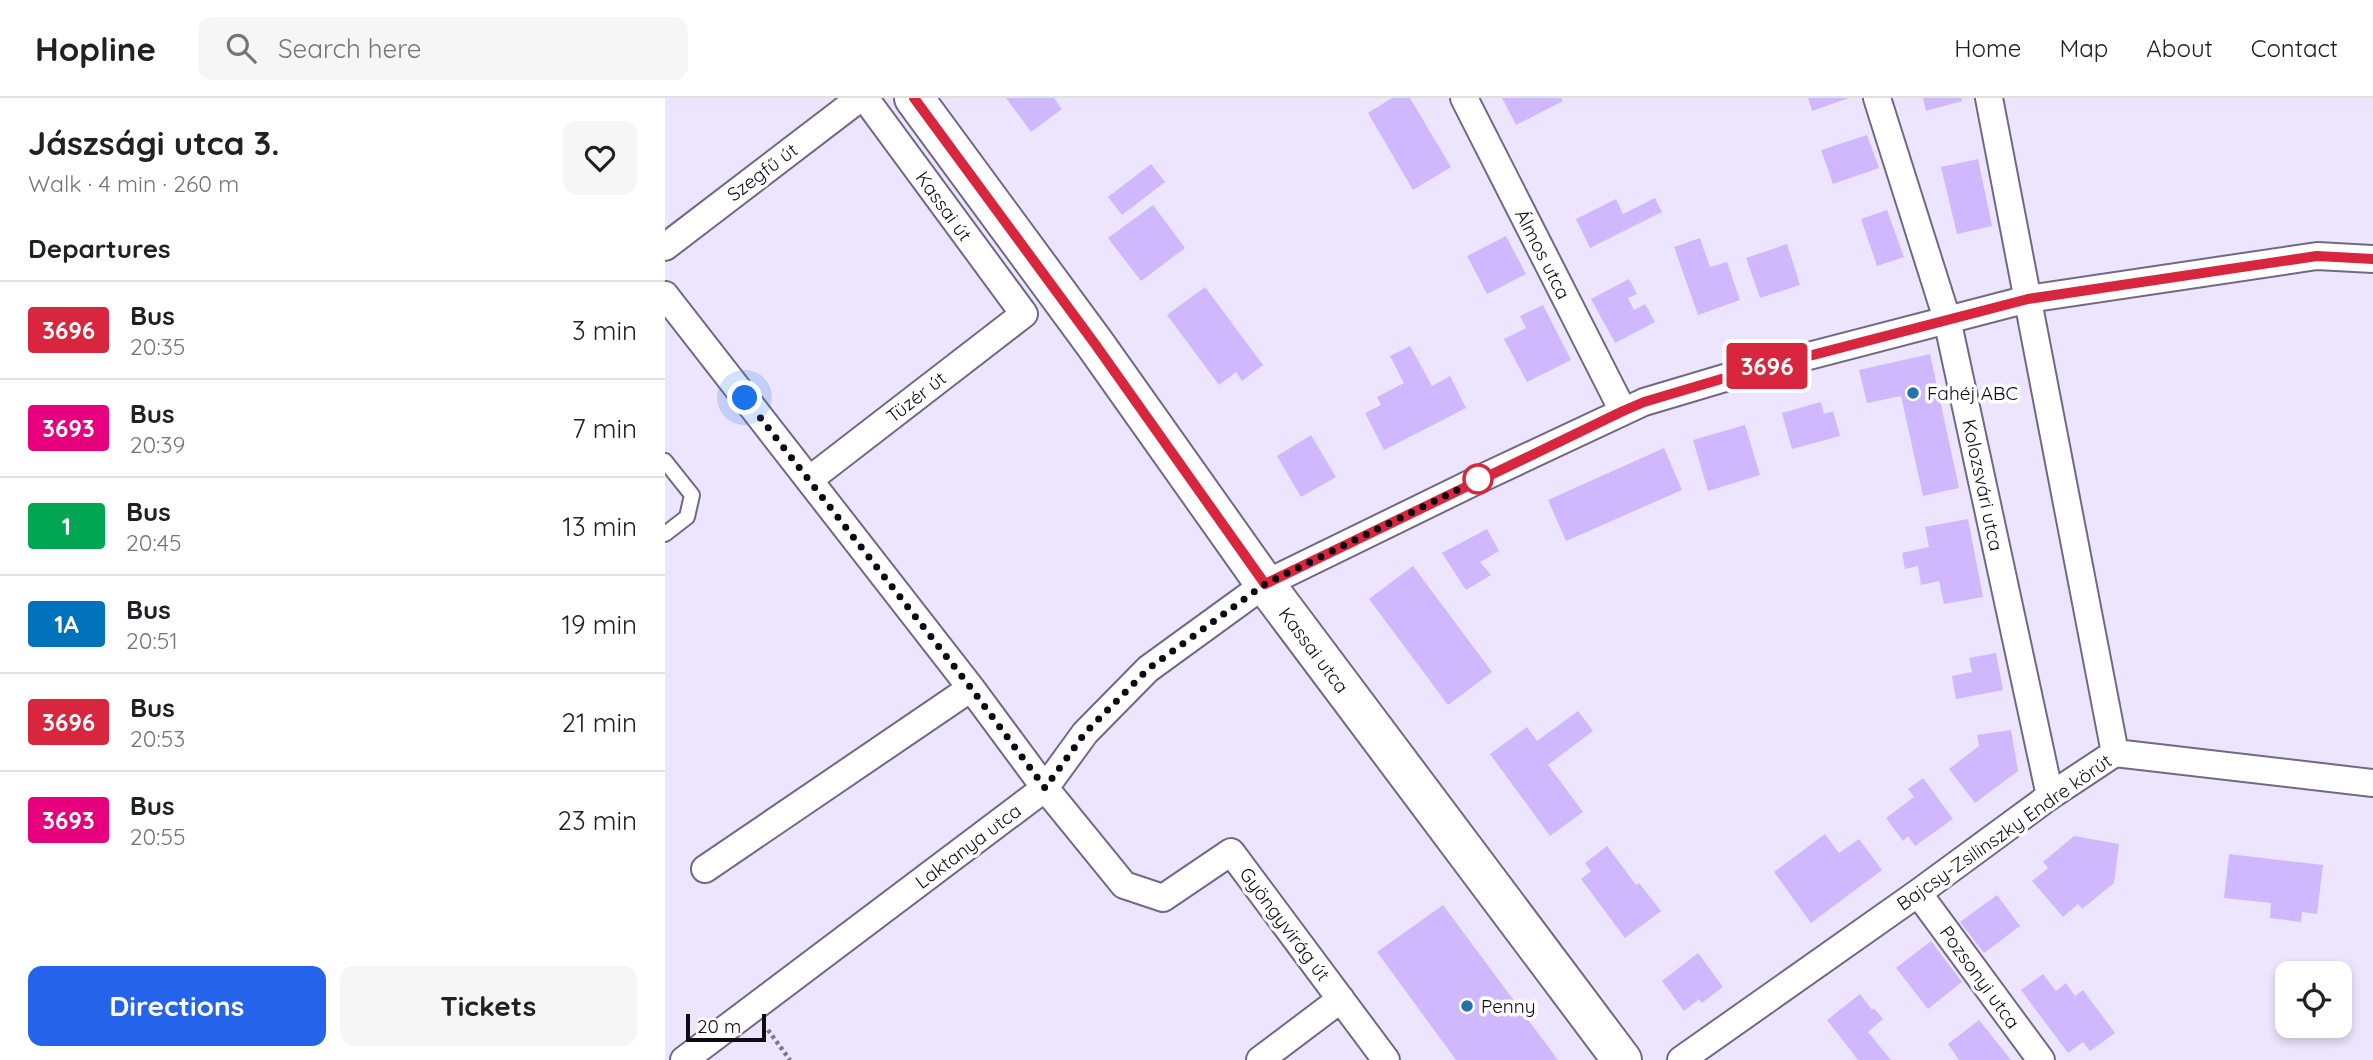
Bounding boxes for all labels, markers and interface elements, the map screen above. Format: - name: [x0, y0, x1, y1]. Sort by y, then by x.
- search box: [198, 17, 688, 80]
- text: Hopline: [35, 28, 156, 69]
- icon: search: [222, 29, 260, 67]
- text: Search here: [278, 32, 421, 65]
- text: Home: [1954, 33, 2021, 63]
- text: Map: [2059, 33, 2108, 63]
- text: About: [2146, 33, 2213, 63]
- text: Contact: [2251, 33, 2338, 63]
- button: heart: [563, 121, 637, 195]
- text: Jászsági utca 3.: [28, 122, 280, 163]
- street label: Szegfű út: [722, 138, 802, 206]
- street label: Kassai út: [911, 166, 977, 246]
- text: Walk · 4 min · 260 m: [28, 169, 239, 198]
- street label: Álmos utca: [1510, 205, 1576, 303]
- text: Departures: [28, 232, 171, 265]
- text: Bus: [130, 299, 175, 332]
- text: 3 min: [572, 314, 637, 347]
- text: 3696: [42, 315, 95, 345]
- text: 20:35: [130, 332, 185, 361]
- line badge: 3696: [1718, 343, 1816, 389]
- text: 3696: [1740, 351, 1794, 381]
- street label: Tüzér út: [881, 366, 951, 428]
- your location: [727, 380, 762, 415]
- place label: Fahéj ABC: [1927, 381, 2018, 405]
- marker: Fahéj ABC: [1905, 385, 1921, 401]
- text: Bus: [130, 397, 175, 430]
- text: 7 min: [572, 412, 637, 445]
- text: 3693: [42, 413, 95, 443]
- street label: Kolozsvári utca: [1957, 417, 2009, 553]
- text: 20:39: [130, 430, 185, 459]
- unlabelled marker: [1463, 464, 1493, 494]
- text: Bus: [126, 495, 171, 528]
- text: 13 min: [562, 510, 637, 543]
- text: 1: [62, 511, 71, 541]
- text: 20:45: [126, 528, 182, 557]
- text: Bus: [126, 593, 171, 626]
- street label: Kassai utca: [1274, 602, 1354, 698]
- text: 19 min: [561, 608, 637, 641]
- text: 1A: [54, 609, 79, 639]
- text: 20:51: [126, 626, 178, 655]
- text: Bus: [130, 691, 175, 724]
- text: 21 min: [562, 706, 637, 739]
- text: 3696: [42, 707, 95, 737]
- text: 20:53: [130, 724, 185, 753]
- street label: Bajcsy-Zsilinszky Endre körút: [1892, 748, 2116, 916]
- text: Bus: [130, 789, 175, 822]
- street label: Laktanya utca: [910, 798, 1026, 894]
- text: 23 min: [558, 804, 637, 837]
- text: 3693: [42, 805, 95, 835]
- text: 20:55: [130, 822, 186, 851]
- street label: Gyöngyvirág út: [1234, 862, 1336, 986]
- street label: Pozsonyi utca: [1935, 921, 2025, 1033]
- map controls: [2275, 961, 2352, 1038]
- button: locate: [2275, 961, 2352, 1038]
- button: Directions: [28, 966, 326, 1046]
- button: Tickets: [340, 966, 637, 1046]
- place label: Penny: [1481, 994, 1536, 1018]
- marker: Penny: [1459, 998, 1475, 1014]
- scale bar: [686, 1011, 767, 1043]
- text: 20 m: [697, 1014, 741, 1038]

